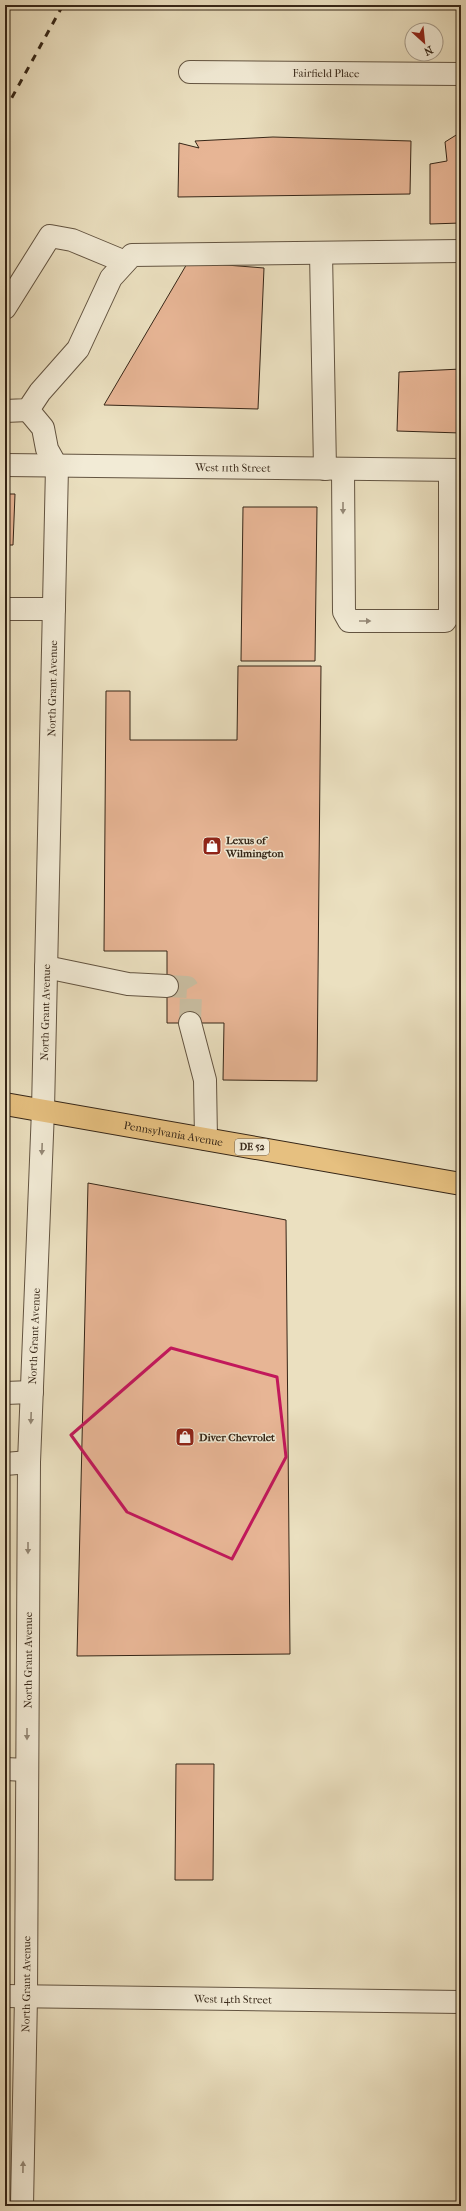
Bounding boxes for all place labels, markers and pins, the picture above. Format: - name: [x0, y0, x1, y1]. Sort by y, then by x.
- place label: Lexus of Wilmington: [225, 834, 284, 860]
- shop icon: Lexus of Wilmington: [201, 835, 223, 857]
- shop icon: Diver Chevrolet: [174, 1426, 196, 1448]
- place label: Diver Chevrolet: [198, 1431, 276, 1444]

